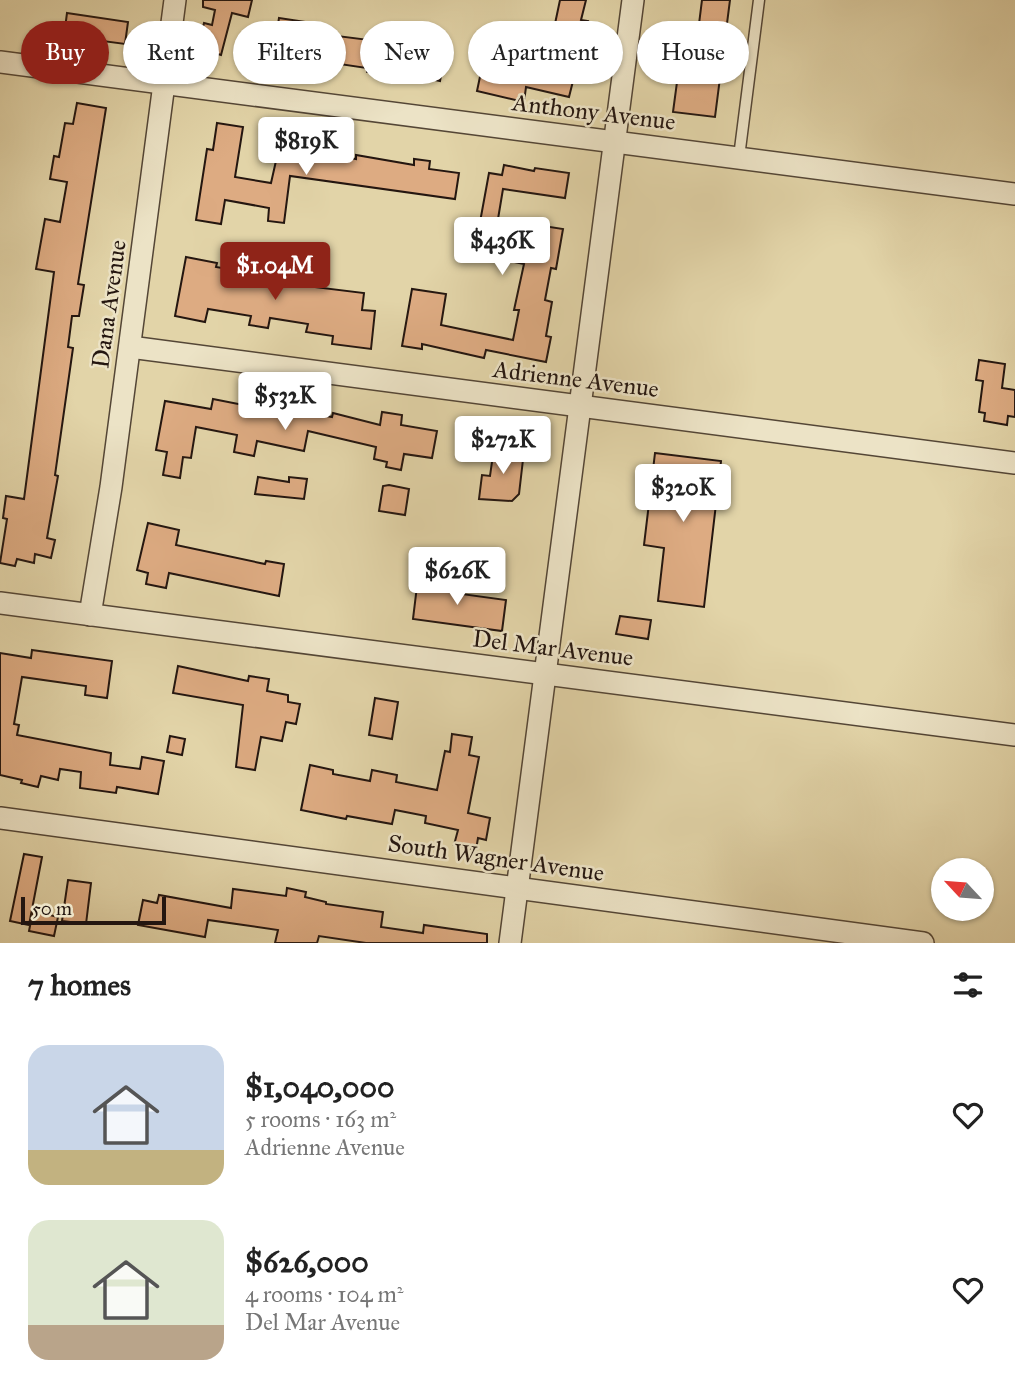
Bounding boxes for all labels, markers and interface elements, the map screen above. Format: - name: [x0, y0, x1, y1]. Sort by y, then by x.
- chip: Buy: [21, 21, 109, 84]
- chip: Rent: [123, 21, 219, 84]
- chip: Filters: [233, 21, 346, 84]
- chip: New: [360, 21, 454, 84]
- chip: Apartment: [468, 21, 623, 84]
- chip: House: [637, 21, 749, 84]
- street label: Anthony Avenue: [510, 87, 677, 137]
- pin: $819K: [257, 118, 355, 177]
- text: $819K: [274, 126, 338, 154]
- pin: $436K: [453, 218, 551, 277]
- text: $436K: [470, 226, 534, 254]
- street label: Dana Avenue: [85, 238, 133, 370]
- pin: $1.04M: [218, 243, 332, 302]
- text: $1.04M: [236, 251, 314, 279]
- street label: Adrienne Avenue: [490, 354, 661, 404]
- pin: $532K: [236, 372, 334, 432]
- text: $532K: [254, 381, 316, 409]
- pin: $272K: [454, 416, 552, 476]
- text: $272K: [471, 425, 535, 453]
- pin: $320K: [634, 464, 732, 524]
- text: $320K: [651, 473, 715, 501]
- pin: $626K: [408, 548, 506, 607]
- text: $626K: [424, 556, 490, 584]
- street label: Del Mar Avenue: [471, 623, 635, 673]
- street label: South Wagner Avenue: [386, 828, 606, 888]
- north arrow: [931, 858, 994, 920]
- map controls: [931, 858, 994, 921]
- scale bar: [21, 894, 166, 926]
- text: 50 m: [32, 897, 72, 920]
- icon: filters: [949, 966, 987, 1004]
- text: 7 homes: [28, 967, 131, 1003]
- text: $1,040,000: [245, 1069, 394, 1105]
- icon: home: [84, 1073, 168, 1157]
- icon: heart: [949, 1096, 987, 1134]
- text: 5 rooms · 163 m²: [245, 1105, 396, 1133]
- text: Adrienne Avenue: [245, 1133, 405, 1161]
- text: $626,000: [245, 1244, 369, 1280]
- icon: home: [84, 1248, 168, 1332]
- icon: heart: [949, 1271, 987, 1309]
- text: 4 rooms · 104 m²: [245, 1280, 404, 1308]
- text: Del Mar Avenue: [245, 1308, 400, 1336]

